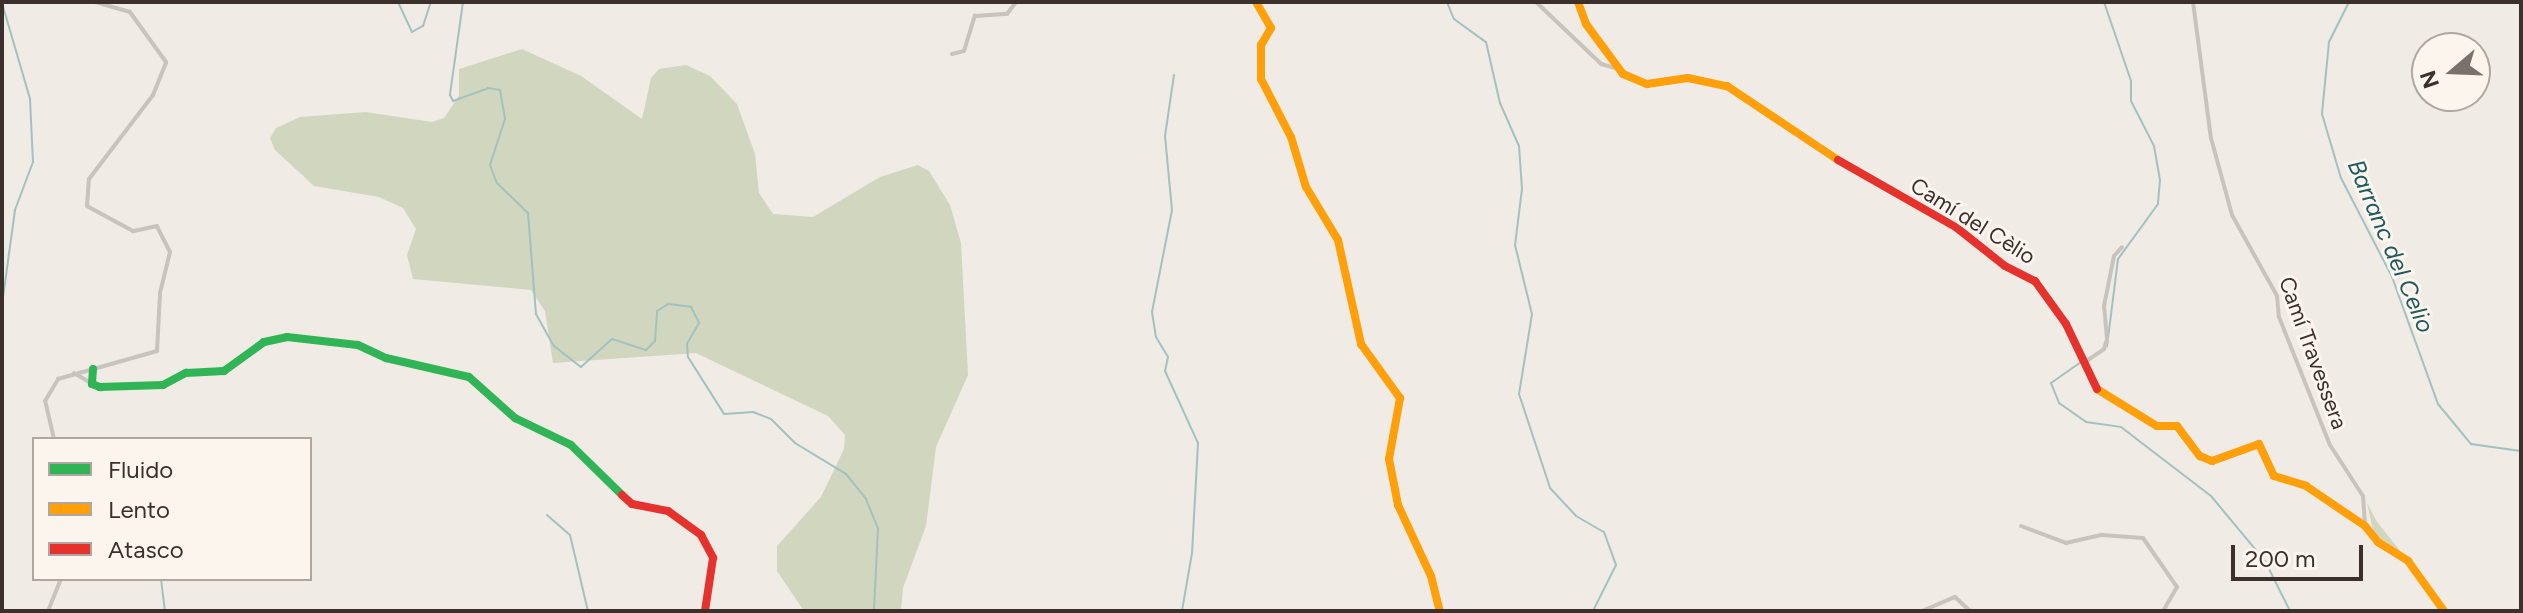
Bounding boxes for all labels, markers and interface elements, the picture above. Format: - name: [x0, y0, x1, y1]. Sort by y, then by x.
- north arrow: [2411, 32, 2491, 112]
- text: N: [2414, 67, 2445, 92]
- water label: Barranc del Celio: [2342, 155, 2440, 337]
- street label: Camí del Cèlio: [1906, 172, 2040, 270]
- street label: Camí Travessera: [2273, 273, 2353, 433]
- legend: [32, 437, 312, 581]
- text: Fluido: [108, 455, 173, 484]
- text: Lento: [108, 495, 170, 524]
- scale bar: [2235, 529, 2367, 579]
- text: Atasco: [108, 535, 184, 564]
- text: 200 m: [2245, 544, 2316, 573]

